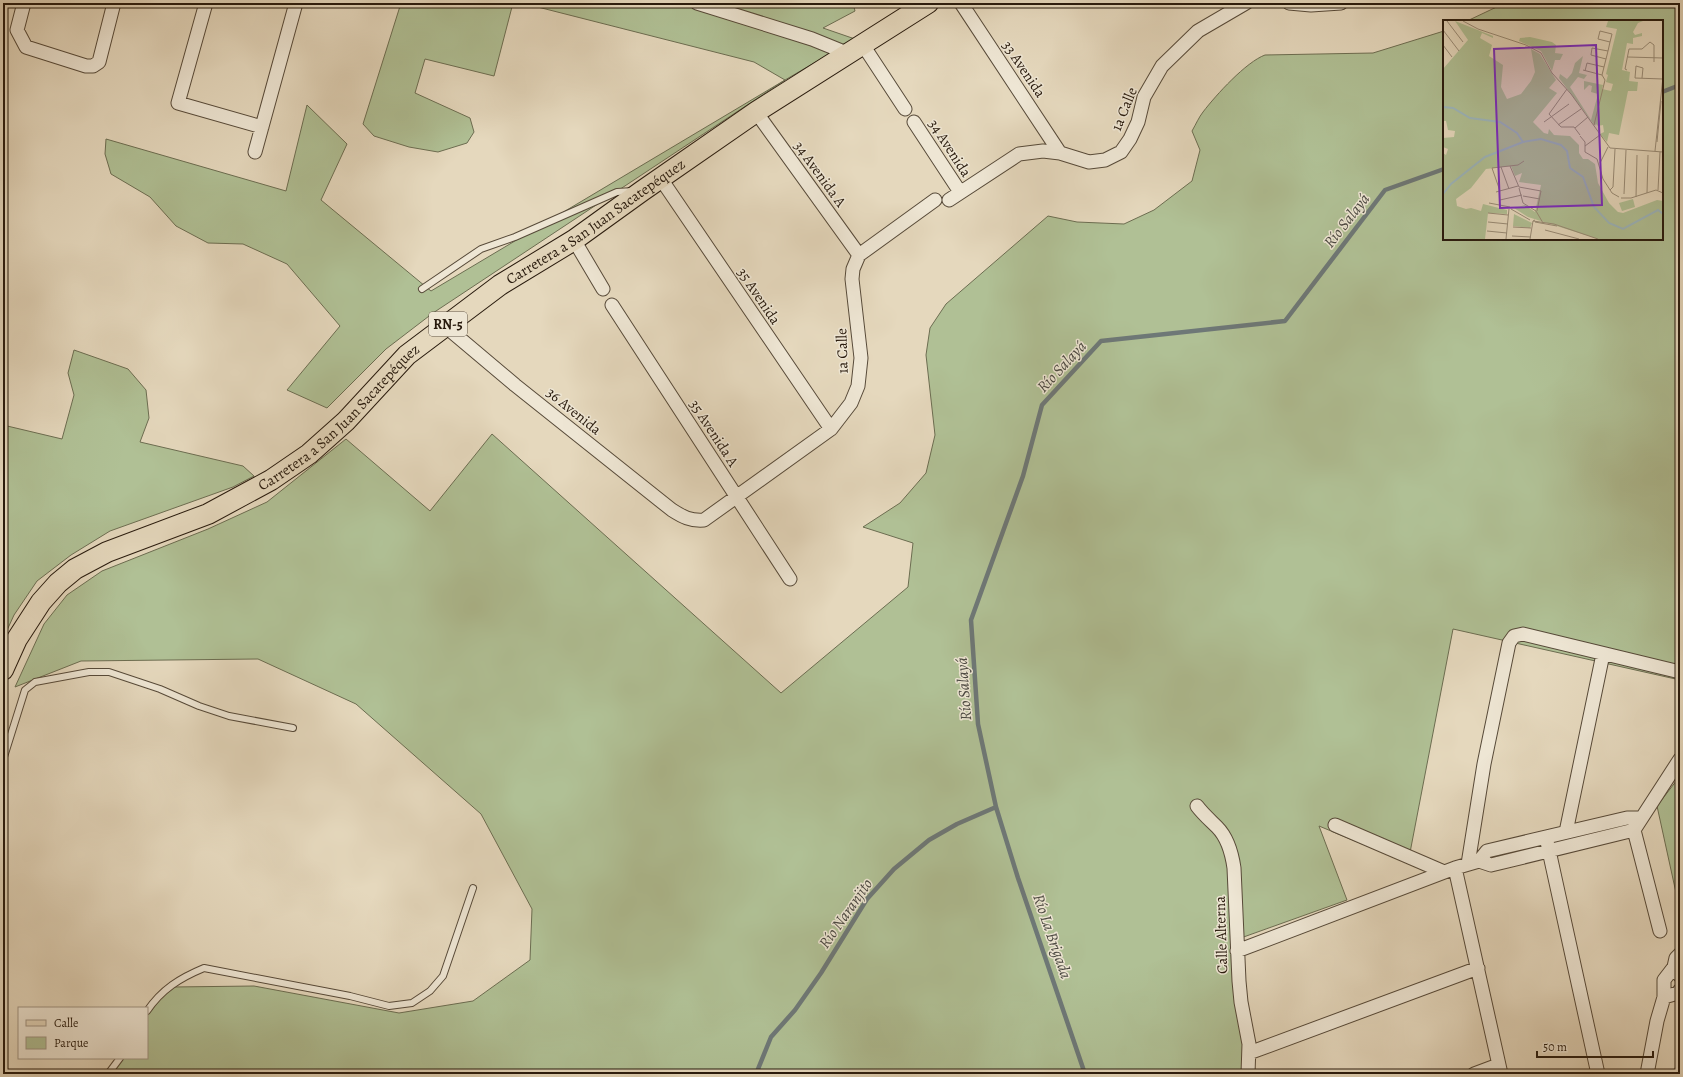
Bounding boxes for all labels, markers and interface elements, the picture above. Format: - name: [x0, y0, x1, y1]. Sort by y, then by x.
- inset map: [1443, 20, 1663, 240]
- street label: 33 Avenida: [998, 37, 1050, 101]
- street label: 1a Calle: [1106, 84, 1142, 134]
- street label: 34 Avenida: [924, 115, 976, 181]
- street label: 34 Avenida A: [789, 137, 851, 211]
- street label: Carretera a San Juan Sacatepéquez: [502, 154, 689, 289]
- water label: Río Salayá: [1319, 188, 1375, 252]
- street label: 35 Avenida: [733, 264, 785, 328]
- road number: RN-5: [429, 312, 467, 336]
- street label: 1a Calle: [831, 328, 853, 374]
- water label: Río Salayá: [1032, 336, 1092, 397]
- street label: Carretera a San Juan Sacatepéquez: [254, 339, 424, 495]
- street label: 36 Avenida: [542, 383, 606, 439]
- street label: 35 Avenida A: [685, 395, 743, 471]
- water label: Río Salayá: [951, 656, 977, 721]
- water label: Río Naranjito: [814, 874, 878, 953]
- water label: Río La Brigada: [1027, 891, 1077, 982]
- street label: Calle Alterna: [1210, 896, 1232, 974]
- legend: [18, 1007, 148, 1059]
- text: Calle: [54, 1015, 78, 1031]
- scale bar: [1537, 1033, 1653, 1059]
- text: Parque: [54, 1035, 89, 1051]
- text: 50 m: [1543, 1039, 1567, 1055]

